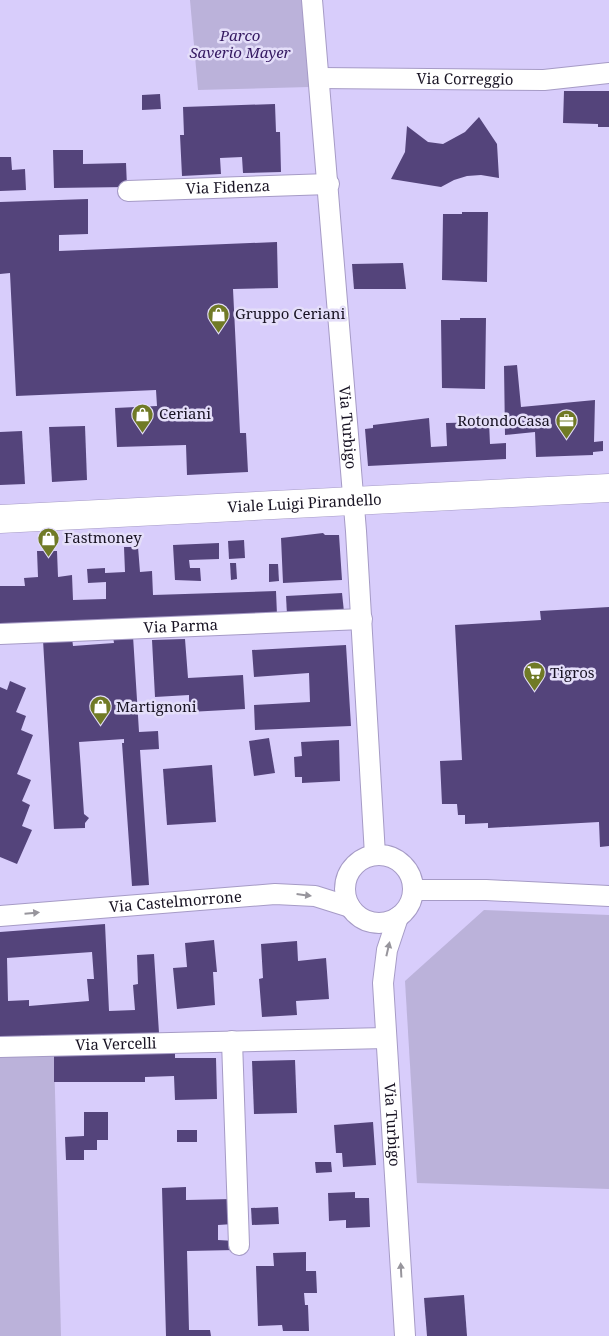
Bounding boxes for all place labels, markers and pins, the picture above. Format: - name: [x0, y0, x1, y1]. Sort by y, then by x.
- shop icon: Gruppo Ceriani: [207, 302, 231, 333]
- place label: Gruppo Ceriani: [235, 303, 345, 323]
- shop icon: Ceriani: [131, 402, 155, 433]
- place label: Ceriani: [159, 403, 211, 423]
- office icon: RotondoCasa: [554, 409, 578, 440]
- place label: RotondoCasa: [457, 410, 550, 430]
- shop icon: Fastmoney: [36, 526, 60, 557]
- place label: Fastmoney: [64, 527, 142, 547]
- supermarket icon: Tigros: [522, 661, 546, 692]
- place label: Tigros: [550, 662, 595, 682]
- shop icon: Martignoni: [88, 695, 112, 726]
- place label: Martignoni: [116, 696, 197, 716]

